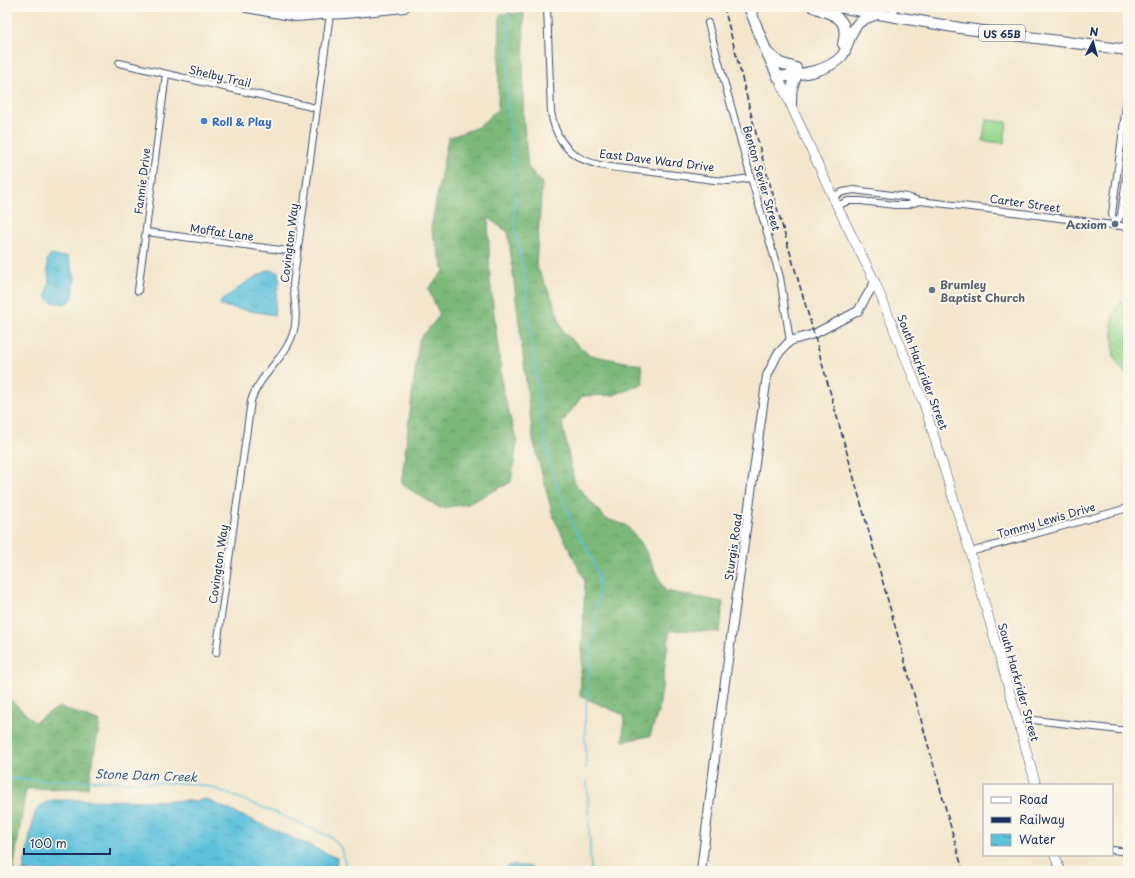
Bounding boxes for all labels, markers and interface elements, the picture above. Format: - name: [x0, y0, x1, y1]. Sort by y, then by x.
- north arrow: [1073, 22, 1113, 62]
- text: N: [1089, 23, 1100, 40]
- road number: US 65B: [979, 25, 1025, 41]
- street label: Shelby Trail: [187, 61, 253, 91]
- place label: Roll & Play: [212, 113, 272, 130]
- marker: Roll & Play: [199, 116, 209, 126]
- street label: Benton Sevier Street: [739, 123, 785, 233]
- street label: East Dave Ward Drive: [599, 145, 715, 175]
- street label: Fannie Drive: [129, 147, 155, 215]
- street label: Carter Street: [989, 190, 1062, 216]
- street label: Covington Way: [276, 202, 302, 284]
- place label: Acxiom: [1066, 216, 1107, 233]
- street label: Moffat Lane: [189, 219, 255, 245]
- marker: Acxiom: [1110, 219, 1120, 229]
- place label: Brumley Baptist Church: [940, 276, 1025, 306]
- marker: Brumley Baptist Church: [927, 285, 937, 295]
- street label: South Harkrider Street: [893, 312, 953, 433]
- street label: Tommy Lewis Drive: [995, 498, 1097, 542]
- street label: Sturgis Road: [720, 512, 746, 582]
- street label: Covington Way: [204, 523, 232, 605]
- street label: South Harkrider Street: [994, 621, 1044, 744]
- water label: Stone Dam Creek: [94, 764, 198, 786]
- legend: [983, 784, 1113, 856]
- text: Road: [1019, 790, 1048, 808]
- text: Railway: [1019, 810, 1065, 828]
- scale bar: [24, 830, 110, 856]
- text: Water: [1019, 830, 1056, 848]
- text: 100 m: [30, 834, 67, 852]

